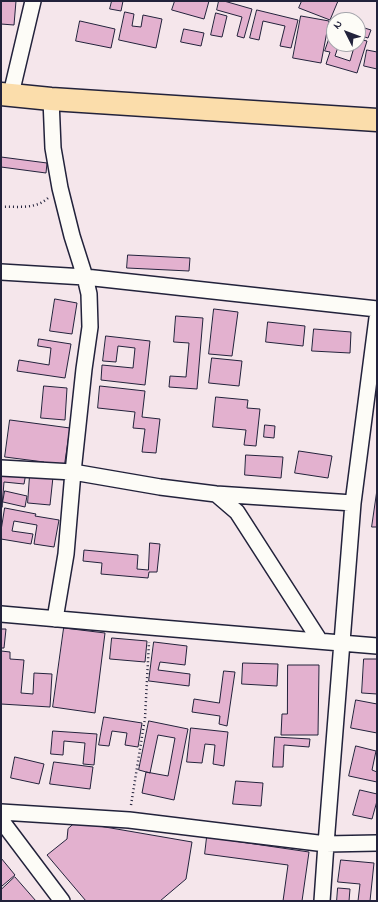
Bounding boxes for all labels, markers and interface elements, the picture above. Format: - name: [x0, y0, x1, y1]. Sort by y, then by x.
- north arrow: [326, 12, 366, 52]
- text: N: [329, 17, 346, 33]

